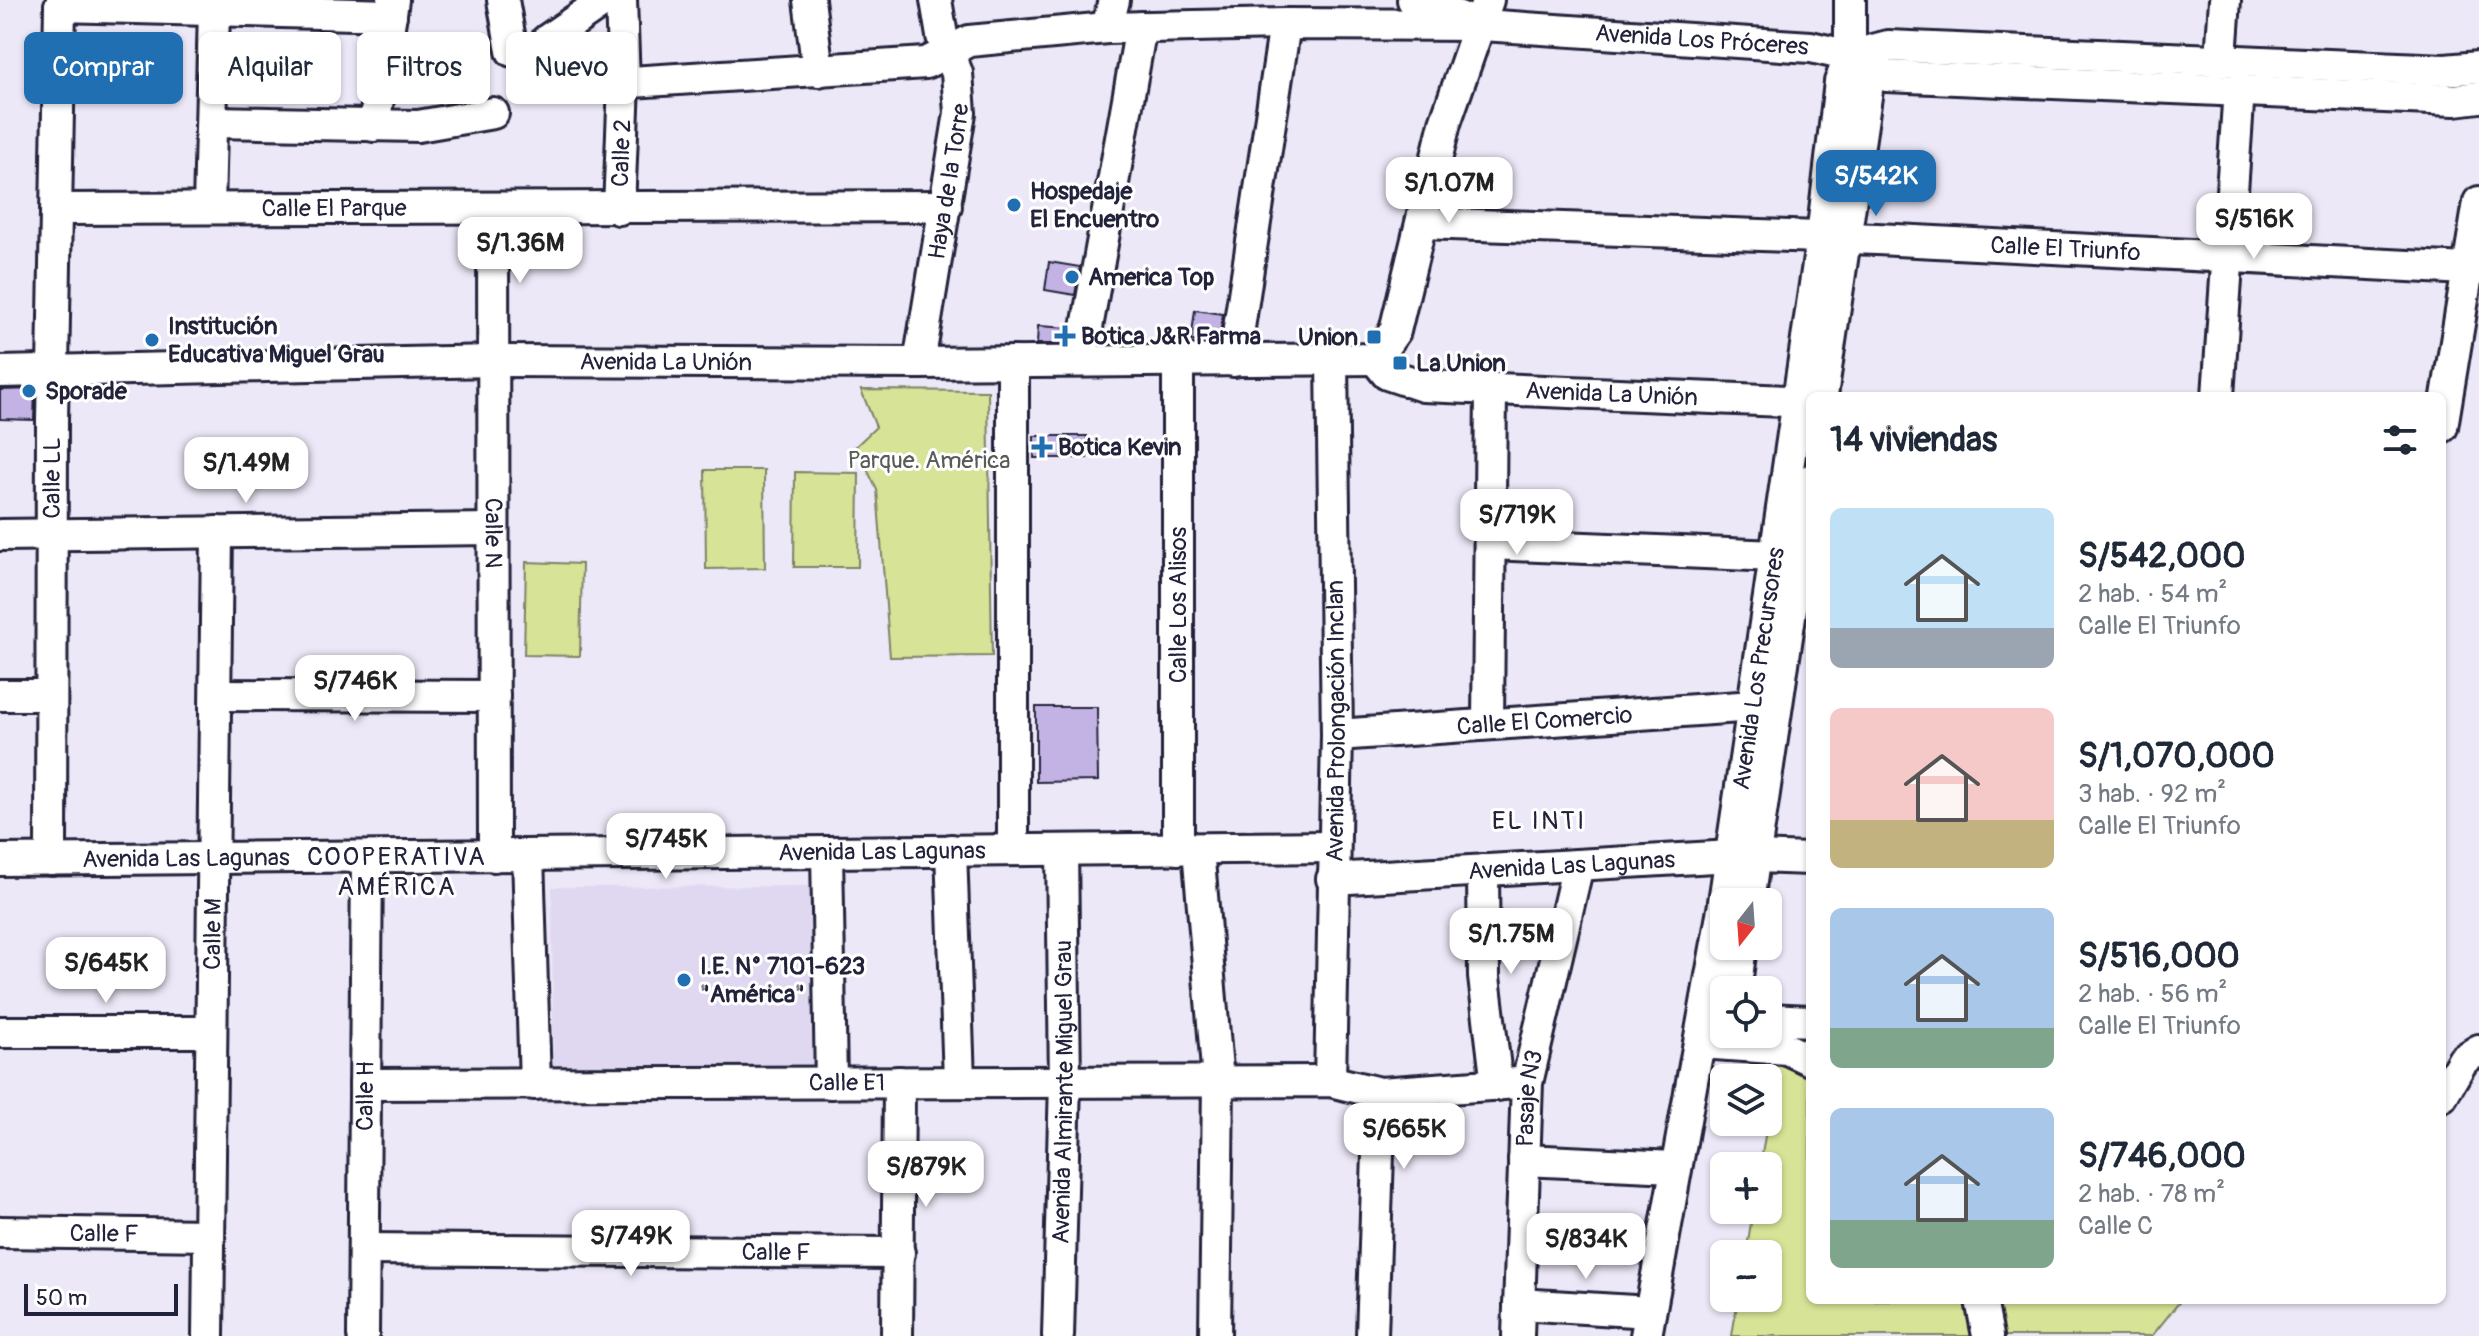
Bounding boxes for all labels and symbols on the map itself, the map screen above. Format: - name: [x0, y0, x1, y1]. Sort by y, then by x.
- street label: Avenida Los Próceres: [1594, 19, 1810, 62]
- street label: Haya de la Torre: [922, 102, 975, 262]
- street label: Calle 2: [606, 119, 638, 188]
- pin: S/542K: [1811, 150, 1941, 218]
- pin: S/1.07M: [1375, 157, 1523, 225]
- place label: Hospedaje El Encuentro: [1030, 177, 1159, 234]
- pin: S/516K: [2189, 193, 2319, 261]
- street label: Calle El Parque: [261, 194, 407, 223]
- marker: Hospedaje El Encuentro: [1005, 196, 1023, 214]
- pin: S/1.36M: [446, 217, 594, 285]
- street label: Calle El Triunfo: [1990, 231, 2141, 267]
- place label: America Top: [1088, 263, 1214, 292]
- marker: America Top: [1063, 268, 1081, 286]
- place label: Institución Educativa Miguel Grau: [168, 312, 384, 369]
- place label: Botica J&R Farma: [1081, 322, 1261, 351]
- place label: Union: [1298, 323, 1358, 352]
- marker: Botica J&R Farma: [1056, 327, 1074, 345]
- marker: Union: [1365, 328, 1383, 346]
- marker: Institución Educativa Miguel Grau: [143, 331, 161, 349]
- street label: Avenida La Unión: [579, 347, 752, 377]
- place label: La Union: [1416, 349, 1506, 378]
- marker: La Union: [1391, 354, 1409, 372]
- street label: Avenida La Unión: [1525, 376, 1699, 412]
- place label: Sporade: [45, 377, 128, 406]
- marker: Sporade: [20, 382, 38, 400]
- place label: Botica Kevin: [1058, 433, 1182, 462]
- street label: Calle LL: [38, 437, 67, 519]
- pin: S/1.49M: [172, 437, 320, 505]
- marker: Botica Kevin: [1033, 438, 1051, 456]
- park label: Parque. América: [848, 446, 1010, 475]
- pin: S/719K: [1452, 489, 1582, 557]
- street label: Calle N: [478, 498, 508, 568]
- street label: Calle Los Alisos: [1164, 526, 1193, 683]
- street label: Avenida Los Precursores: [1727, 545, 1791, 792]
- street label: Avenida Prolongación Inclan: [1320, 580, 1352, 862]
- pin: S/746K: [290, 655, 420, 723]
- street label: Calle El Comercio: [1456, 700, 1633, 742]
- district label: EL INTI: [1492, 805, 1586, 837]
- pin: S/745K: [601, 813, 731, 881]
- street label: Avenida Las Lagunas: [778, 836, 986, 867]
- district label: COOPERATIVA AMÉRICA: [307, 841, 487, 903]
- street label: Avenida Las Lagunas: [82, 843, 290, 874]
- street label: Avenida Las Lagunas: [1467, 845, 1676, 886]
- north arrow: [1710, 888, 1782, 960]
- street label: Calle M: [198, 898, 228, 970]
- pin: S/1.75M: [1437, 908, 1585, 976]
- pin: S/645K: [41, 937, 171, 1005]
- street label: Avenida Almirante Miguel Grau: [1047, 940, 1080, 1245]
- place label: I.E. N° 7101-623 "América": [700, 952, 865, 1009]
- marker: I.E. N° 7101-623 "América": [675, 971, 693, 989]
- street label: Pasaje N3: [1511, 1047, 1549, 1147]
- street label: Calle H: [351, 1061, 380, 1131]
- street label: Calle E1: [809, 1068, 885, 1098]
- pin: S/665K: [1339, 1103, 1469, 1171]
- pin: S/879K: [861, 1141, 991, 1209]
- pin: S/749K: [566, 1210, 696, 1278]
- pin: S/834K: [1521, 1213, 1651, 1281]
- street label: Calle F: [69, 1219, 139, 1249]
- street label: Calle F: [741, 1238, 811, 1267]
- scale bar: [24, 1280, 178, 1316]

